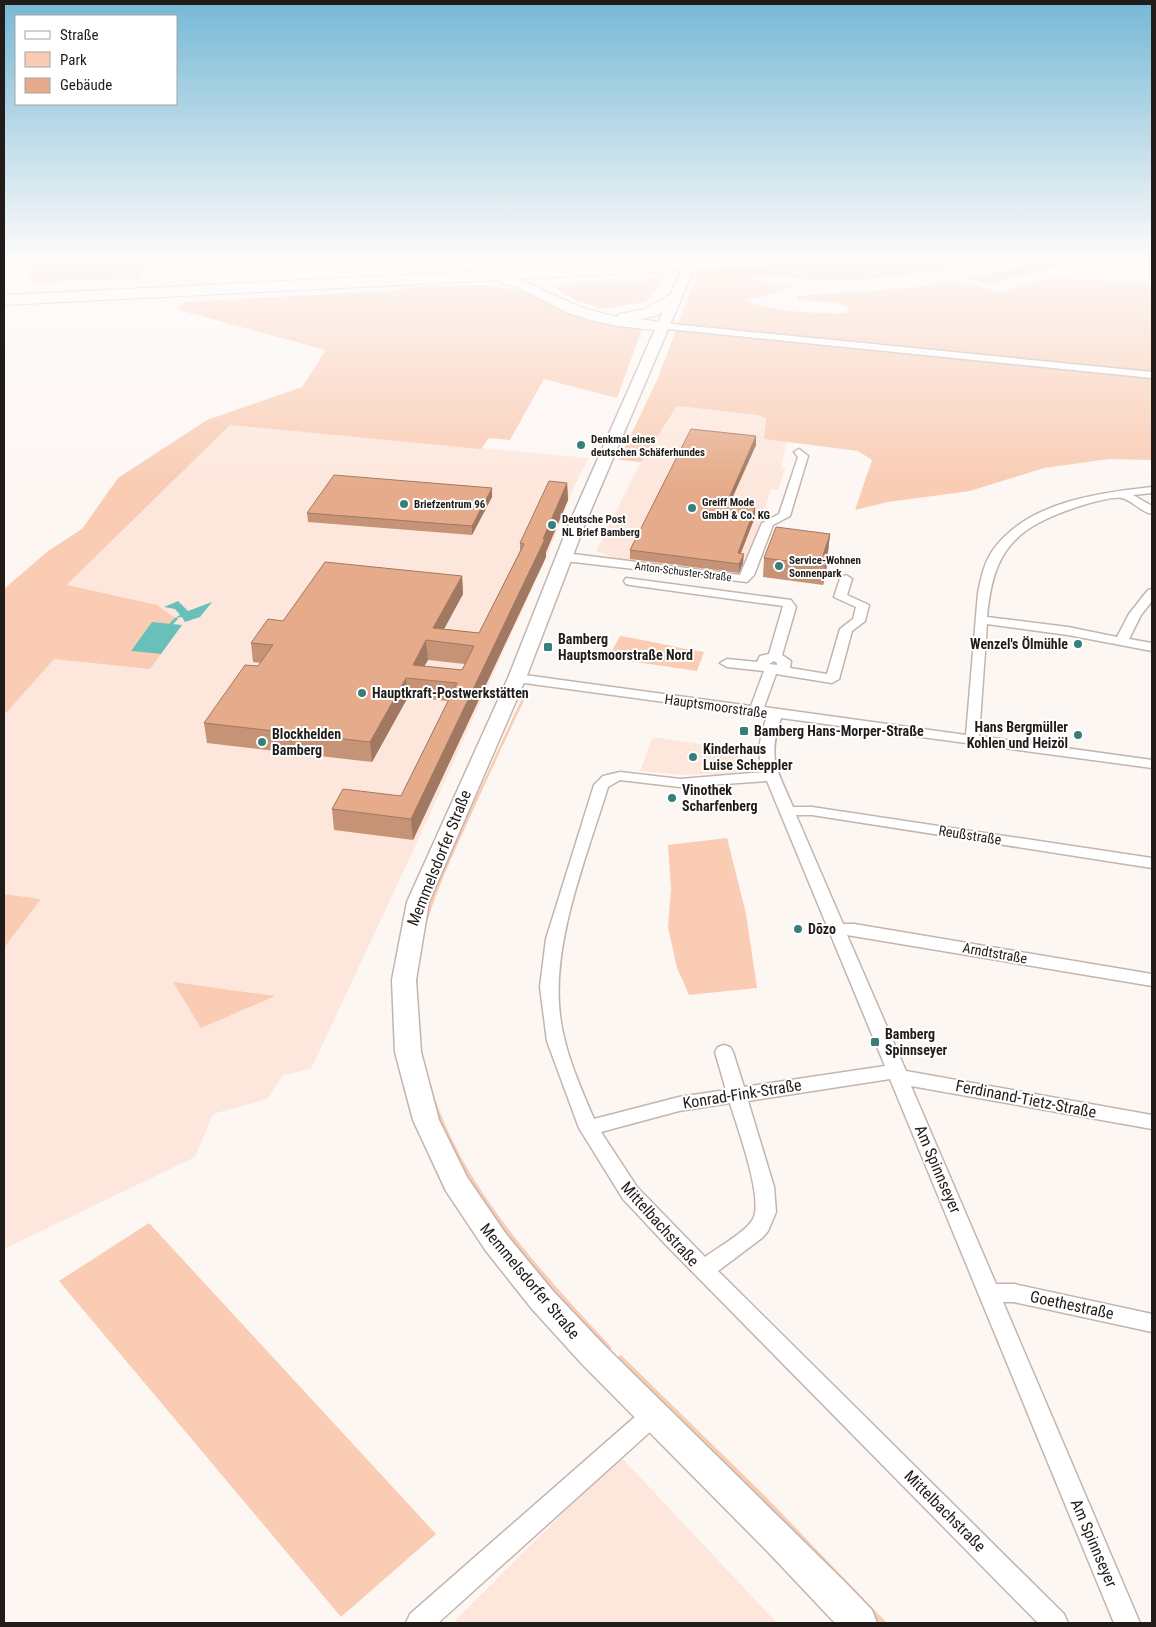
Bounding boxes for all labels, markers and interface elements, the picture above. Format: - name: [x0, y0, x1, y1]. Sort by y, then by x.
- legend: [15, 15, 178, 105]
- text: Straße: [60, 26, 99, 44]
- text: Park: [60, 51, 87, 69]
- text: Gebäude: [60, 76, 112, 94]
- place label: Denkmal eines deutschen Schäferhundes: [591, 433, 705, 459]
- marker: Denkmal eines deutschen Schäferhundes: [575, 439, 587, 451]
- place label: Greiff Mode GmbH & Co. KG: [702, 496, 770, 522]
- marker: Briefzentrum 96: [398, 498, 410, 510]
- place label: Briefzentrum 96: [414, 498, 486, 511]
- marker: Greiff Mode GmbH & Co. KG: [686, 502, 698, 514]
- place label: Deutsche Post NL Brief Bamberg: [562, 513, 640, 539]
- marker: Deutsche Post NL Brief Bamberg: [546, 519, 558, 531]
- place label: Service-Wohnen Sonnenpark: [789, 554, 861, 580]
- street label: Anton-Schuster-Straße: [634, 560, 732, 584]
- marker: Service-Wohnen Sonnenpark: [773, 560, 785, 572]
- place label: Bamberg Hauptsmoorstraße Nord: [558, 631, 693, 663]
- place label: Wenzel's Ölmühle: [970, 636, 1068, 652]
- marker: Wenzel's Ölmühle: [1072, 638, 1084, 650]
- marker: Bamberg Hauptsmoorstraße Nord: [542, 641, 554, 653]
- place label: Hauptkraft-Postwerkstätten: [372, 685, 529, 701]
- marker: Hauptkraft-Postwerkstätten: [356, 687, 368, 699]
- street label: Hauptsmoorstraße: [664, 691, 769, 721]
- place label: Hans Bergmüller Kohlen und Heizöl: [967, 719, 1068, 751]
- place label: Bamberg Hans-Morper-Straße: [754, 723, 924, 739]
- marker: Bamberg Hans-Morper-Straße: [738, 725, 750, 737]
- place label: Blockhelden Bamberg: [272, 726, 341, 758]
- marker: Hans Bergmüller Kohlen und Heizöl: [1072, 729, 1084, 741]
- marker: Blockhelden Bamberg: [256, 736, 268, 748]
- place label: Kinderhaus Luise Scheppler: [703, 741, 793, 773]
- marker: Kinderhaus Luise Scheppler: [687, 751, 699, 763]
- place label: Vinothek Scharfenberg: [682, 782, 757, 814]
- street label: Memmelsdorfer Straße: [403, 787, 475, 929]
- marker: Vinothek Scharfenberg: [666, 792, 678, 804]
- street label: Reußstraße: [938, 822, 1003, 848]
- place label: Dōzo: [808, 921, 836, 937]
- marker: Dōzo: [792, 923, 804, 935]
- street label: Arndtstraße: [961, 939, 1029, 967]
- place label: Bamberg Spinnseyer: [885, 1026, 948, 1058]
- marker: Bamberg Spinnseyer: [869, 1036, 881, 1048]
- street label: Konrad-Fink-Straße: [681, 1075, 803, 1113]
- street label: Ferdinand-Tietz-Straße: [954, 1076, 1098, 1122]
- street label: Am Spinnseyer: [911, 1122, 965, 1216]
- street label: Mittelbachstraße: [617, 1178, 703, 1270]
- street label: Memmelsdorfer Straße: [476, 1219, 584, 1343]
- street label: Goethestraße: [1028, 1287, 1116, 1323]
- street label: Mittelbachstraße: [900, 1466, 990, 1556]
- street label: Am Spinnseyer: [1067, 1496, 1121, 1590]

